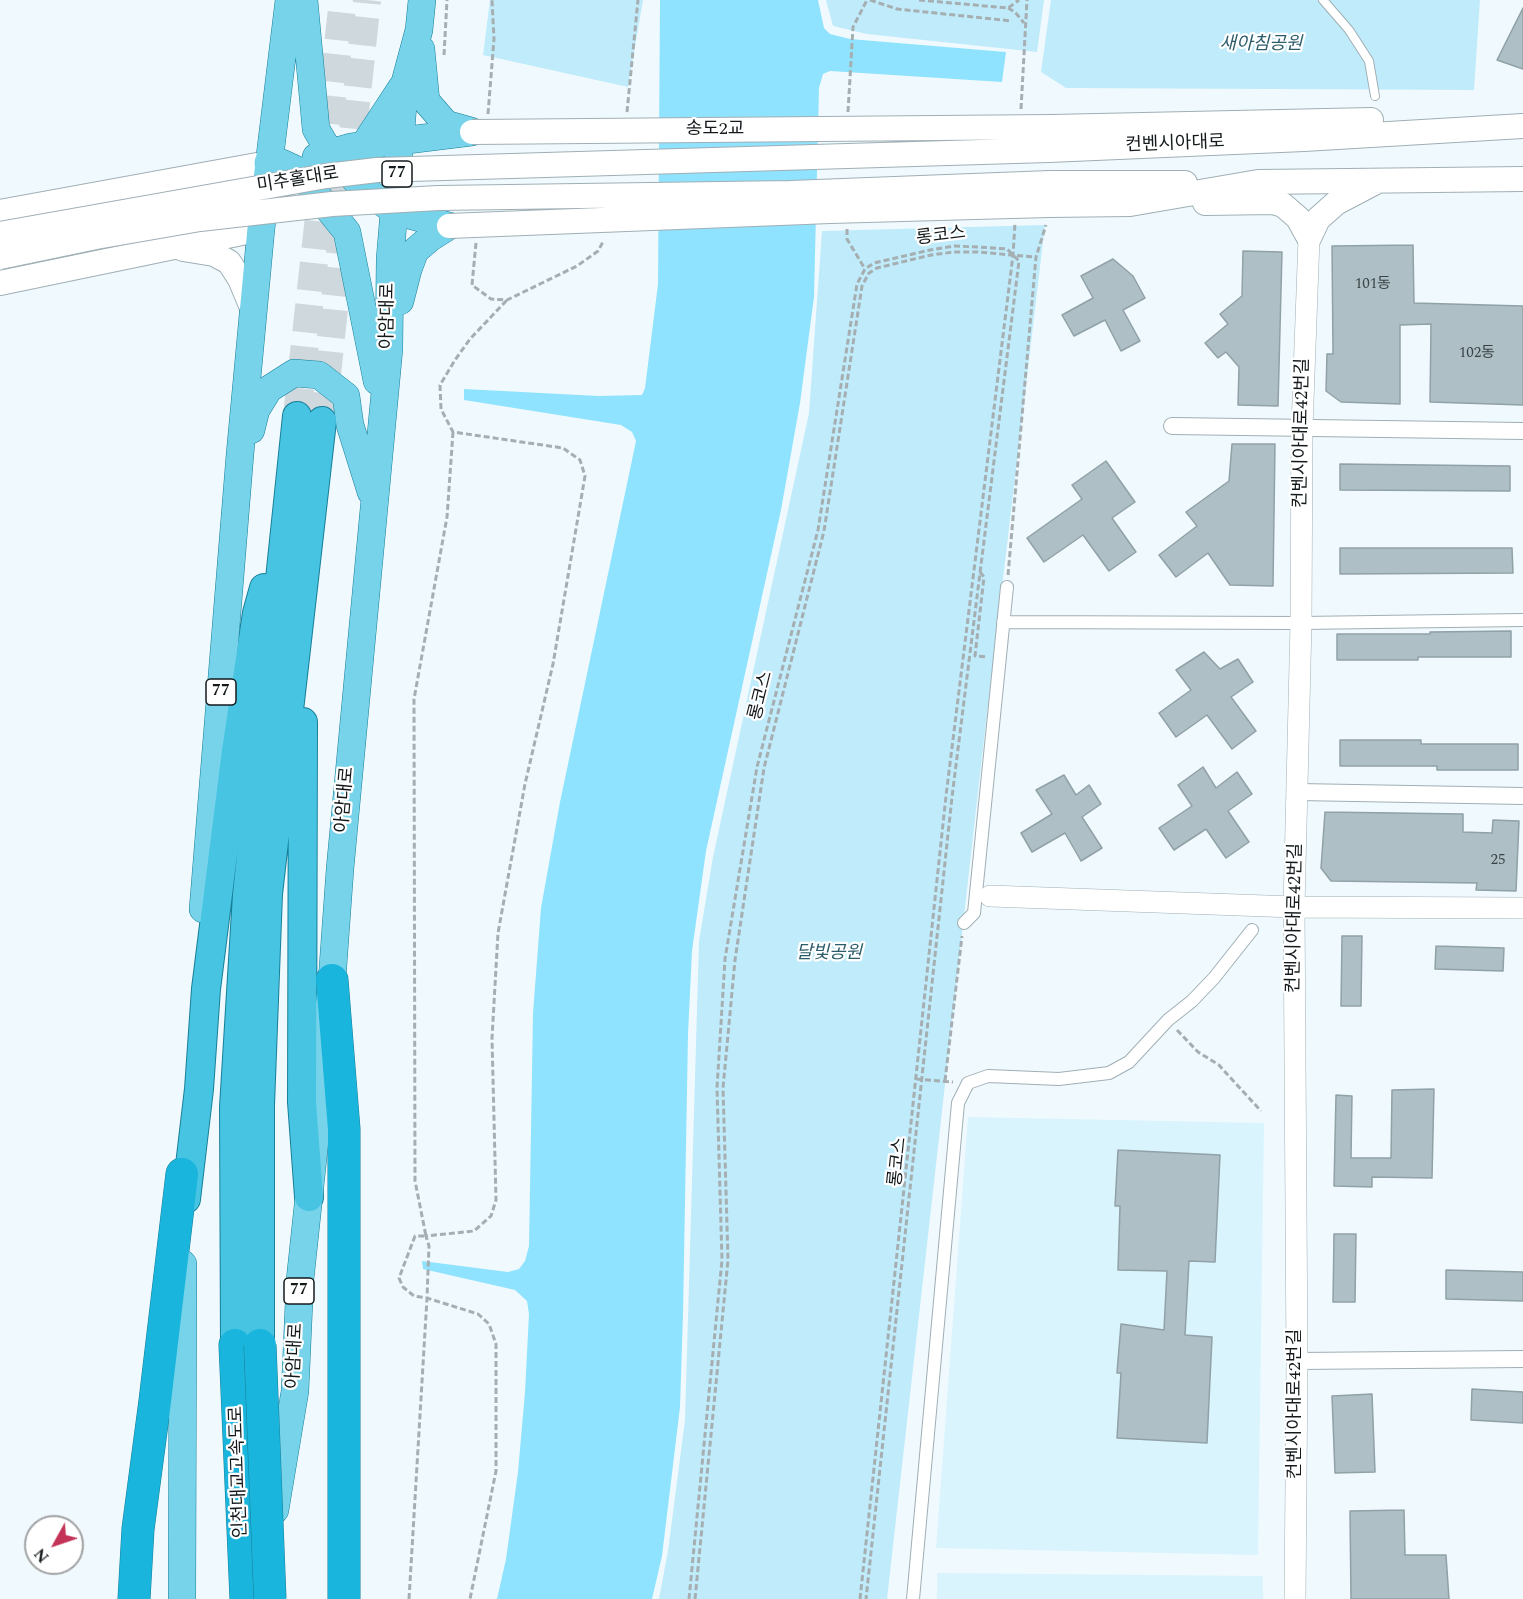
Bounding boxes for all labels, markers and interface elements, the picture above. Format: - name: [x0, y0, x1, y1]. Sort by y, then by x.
- park label: 새아침공원: [1220, 34, 1302, 56]
- street label: 송도2교: [686, 119, 744, 141]
- street label: 컨벤시아대로: [1125, 132, 1225, 158]
- road number: 77: [382, 161, 412, 187]
- street label: 미추홀대로: [255, 164, 341, 198]
- street label: 롱코스: [915, 223, 967, 251]
- house number: 101동: [1355, 276, 1391, 294]
- street label: 아암대로: [378, 283, 400, 349]
- house number: 102동: [1459, 345, 1495, 363]
- street label: 컨벤시아대로42번길: [1291, 358, 1315, 508]
- street label: 롱코스: [746, 669, 778, 723]
- road number: 77: [206, 679, 236, 705]
- street label: 아암대로: [332, 766, 360, 834]
- street label: 컨벤시아대로42번길: [1284, 843, 1308, 993]
- house number: 25: [1491, 852, 1505, 870]
- park label: 달빛공원: [796, 943, 862, 965]
- street label: 롱코스: [886, 1136, 912, 1188]
- road number: 77: [284, 1278, 314, 1304]
- street label: 아암대로: [283, 1322, 309, 1390]
- street label: 컨벤시아대로42번길: [1285, 1329, 1307, 1479]
- street label: 인천대교고속도로: [227, 1405, 253, 1539]
- north arrow: [24, 1515, 84, 1575]
- text: N: [28, 1543, 55, 1568]

